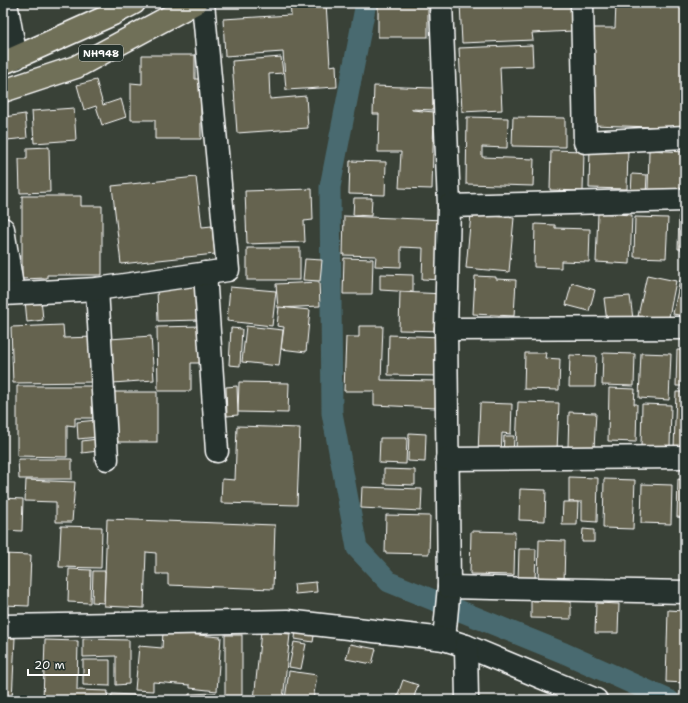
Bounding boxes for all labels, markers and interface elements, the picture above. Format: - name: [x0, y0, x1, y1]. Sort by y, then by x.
- road number: NH948: [79, 45, 123, 61]
- scale bar: [28, 651, 89, 677]
- text: 20 m: [34, 657, 65, 673]

